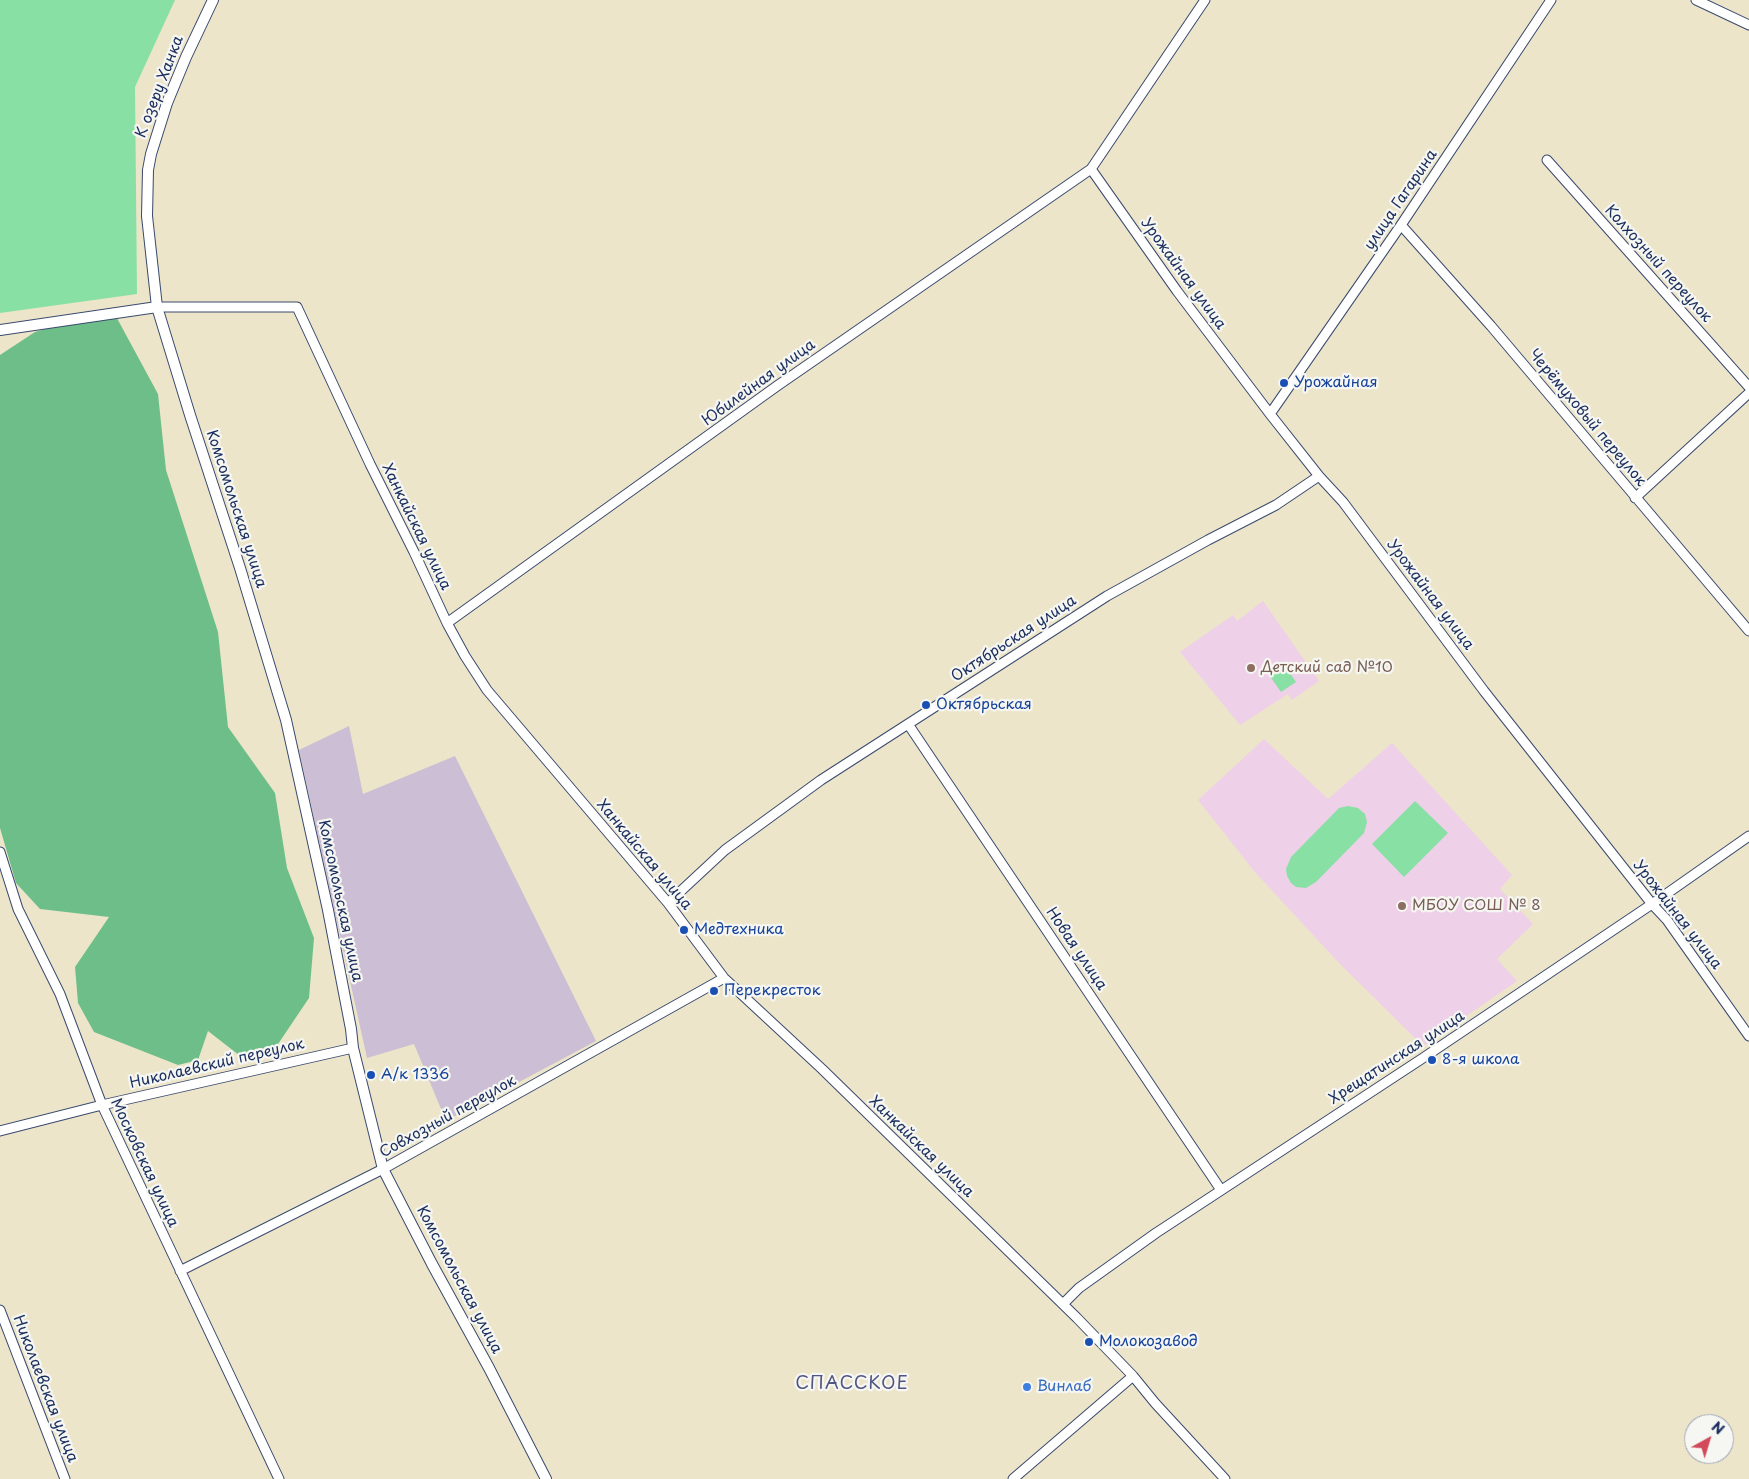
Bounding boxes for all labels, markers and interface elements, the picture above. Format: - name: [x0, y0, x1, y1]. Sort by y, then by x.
- street label: К озеру Ханка: [132, 33, 188, 141]
- street label: улица Гагарина: [1361, 146, 1441, 254]
- street label: Колхозный переулок: [1601, 202, 1715, 326]
- street label: Урожайная улица: [1137, 215, 1229, 333]
- street label: Юбилейная улица: [699, 336, 819, 430]
- street label: Черёмуховый переулок: [1524, 346, 1650, 490]
- place label: Урожайная: [1294, 374, 1378, 392]
- marker: Урожайная: [1278, 377, 1290, 389]
- street label: Комсомольская улица: [202, 428, 270, 590]
- street label: Ханкайская улица: [378, 461, 454, 593]
- street label: Урожайная улица: [1383, 536, 1477, 654]
- street label: Октябрьская улица: [948, 592, 1080, 686]
- place label: Детский сад №10: [1261, 659, 1393, 677]
- marker: Детский сад №10: [1245, 662, 1257, 674]
- place label: Октябрьская: [936, 696, 1032, 714]
- marker: Октябрьская: [920, 699, 932, 711]
- street label: Ханкайская улица: [593, 796, 695, 914]
- street label: Комсомольская улица: [314, 819, 366, 983]
- street label: Урожайная улица: [1629, 857, 1725, 973]
- place label: МБОУ СОШ № 8: [1412, 897, 1541, 915]
- marker: МБОУ СОШ № 8: [1396, 900, 1408, 912]
- street label: Новая улица: [1042, 904, 1110, 994]
- place label: Медтехника: [694, 921, 784, 939]
- marker: Медтехника: [678, 924, 690, 936]
- place label: Перекресток: [724, 982, 821, 1000]
- marker: Перекресток: [708, 985, 720, 997]
- street label: Хрещатинская улица: [1326, 1007, 1468, 1109]
- street label: Николаевский переулок: [128, 1035, 306, 1093]
- place label: 8-я школа: [1442, 1051, 1519, 1069]
- marker: 8-я школа: [1426, 1054, 1438, 1066]
- place label: А/к 1336: [381, 1066, 449, 1084]
- marker: А/к 1336: [365, 1069, 377, 1081]
- street label: Совхозный переулок: [377, 1072, 519, 1162]
- street label: Ханкайская улица: [865, 1092, 977, 1202]
- street label: Московская улица: [106, 1096, 182, 1230]
- street label: Комсомольская улица: [412, 1203, 506, 1357]
- street label: Николаевская улица: [9, 1313, 81, 1465]
- place label: Молокозавод: [1099, 1333, 1198, 1351]
- marker: Молокозавод: [1083, 1336, 1095, 1348]
- district label: СПАССКОЕ: [794, 1373, 910, 1395]
- place label: Винлаб: [1037, 1378, 1091, 1396]
- marker: Винлаб: [1021, 1381, 1033, 1393]
- north arrow: [1684, 1414, 1734, 1464]
- text: N: [1707, 1416, 1729, 1439]

